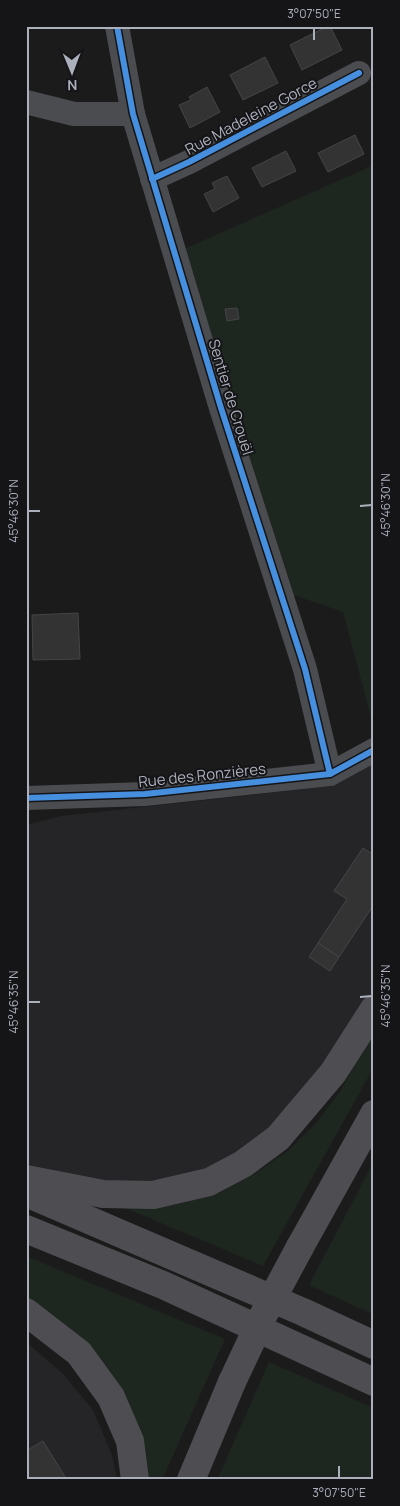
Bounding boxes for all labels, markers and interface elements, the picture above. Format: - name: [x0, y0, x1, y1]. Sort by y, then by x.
- text: 3°07'50"E: [287, 5, 341, 22]
- north arrow: [48, 48, 98, 98]
- street label: Rue Madeleine Gorce: [181, 72, 321, 160]
- text: N: [67, 76, 77, 95]
- street label: Sentier de Crouël: [203, 337, 259, 457]
- text: 45°46'30"N: [377, 473, 394, 537]
- text: 45°46'30"N: [5, 479, 22, 543]
- street label: Rue des Ronzières: [137, 758, 267, 792]
- text: 45°46'35"N: [377, 965, 394, 1027]
- text: 45°46'35"N: [5, 971, 22, 1033]
- text: 3°07'50"E: [312, 1484, 366, 1501]

